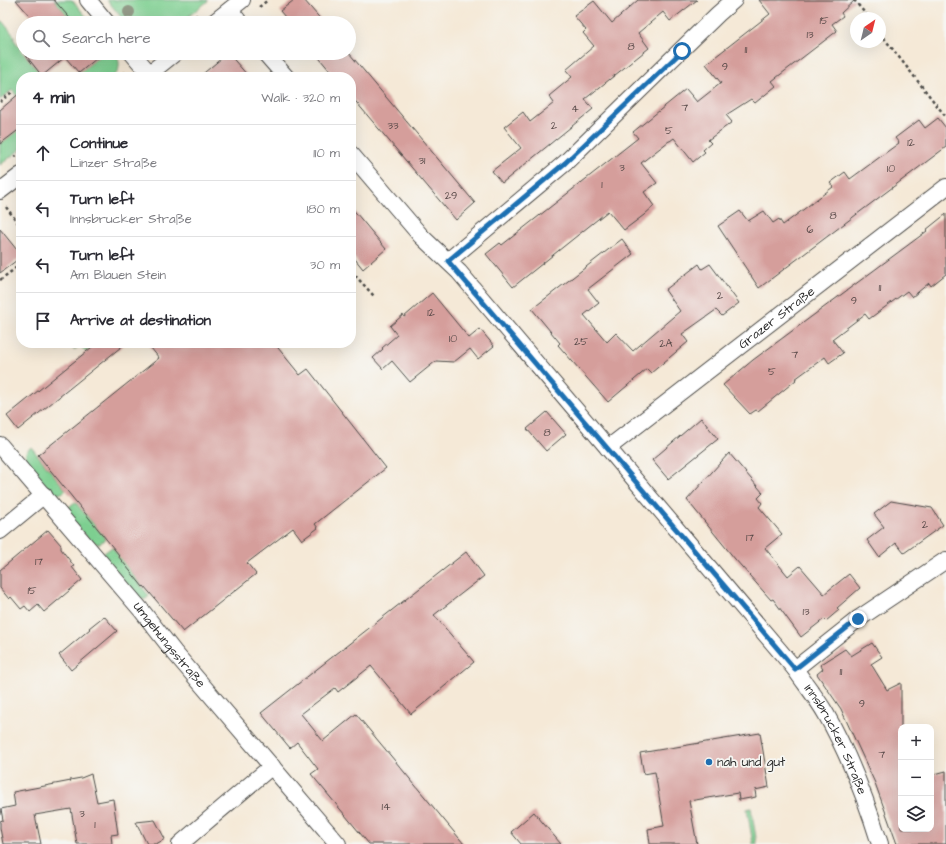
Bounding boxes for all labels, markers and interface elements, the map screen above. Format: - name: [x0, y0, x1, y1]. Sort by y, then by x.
- north arrow: [850, 12, 886, 48]
- house number: 15: [819, 13, 829, 28]
- search box: [16, 16, 356, 60]
- icon: search: [30, 27, 52, 49]
- house number: 13: [806, 27, 814, 42]
- text: Search here: [62, 28, 151, 49]
- house number: 8: [627, 39, 635, 54]
- route start: [673, 42, 691, 60]
- house number: 11: [745, 42, 748, 57]
- house number: 9: [722, 59, 728, 74]
- text: 4 min: [32, 86, 75, 110]
- text: Walk · 320 m: [261, 89, 340, 107]
- house number: 7: [682, 100, 689, 115]
- house number: 4: [571, 101, 579, 116]
- house number: 33: [387, 118, 399, 133]
- house number: 2: [551, 118, 558, 133]
- house number: 5: [665, 123, 673, 138]
- text: Continue: [70, 133, 128, 154]
- house number: 12: [907, 135, 916, 150]
- icon: ahead: [32, 142, 54, 164]
- text: 110 m: [313, 144, 340, 162]
- house number: 31: [418, 153, 426, 168]
- text: Linzer Straße: [70, 154, 157, 172]
- house number: 3: [619, 160, 625, 175]
- house number: 10: [887, 161, 895, 176]
- house number: 1: [601, 177, 603, 192]
- house number: 29: [445, 188, 457, 203]
- text: Turn left: [70, 189, 134, 210]
- icon: left: [32, 198, 54, 220]
- text: 180 m: [306, 200, 340, 218]
- house number: 8: [829, 208, 837, 223]
- text: Innsbrucker Straße: [70, 210, 192, 228]
- house number: 6: [807, 222, 814, 237]
- text: Turn left: [70, 245, 134, 266]
- icon: left: [32, 254, 54, 276]
- text: 30 m: [310, 256, 340, 274]
- text: Am Blauen Stein: [70, 266, 166, 284]
- house number: 11: [879, 280, 882, 295]
- street label: Grazer Straße: [734, 282, 819, 353]
- house number: 2: [717, 288, 724, 303]
- house number: 9: [851, 293, 857, 308]
- house number: 12: [427, 305, 436, 320]
- icon: arrive: [32, 310, 54, 332]
- text: Arrive at destination: [70, 310, 211, 331]
- house number: 10: [449, 331, 457, 346]
- house number: 25: [574, 334, 588, 349]
- house number: 2A: [659, 336, 673, 351]
- house number: 7: [792, 347, 799, 362]
- house number: 5: [768, 364, 776, 379]
- house number: 8: [543, 425, 551, 440]
- house number: 2: [922, 517, 929, 532]
- house number: 17: [746, 530, 754, 545]
- house number: 17: [35, 554, 43, 569]
- house number: 15: [27, 583, 37, 598]
- street label: Umgehungsstraße: [129, 598, 210, 692]
- house number: 13: [802, 604, 810, 619]
- route end: [849, 610, 867, 628]
- house number: 11: [840, 664, 843, 679]
- street label: Innsbrucker Straße: [800, 681, 871, 797]
- house number: 9: [859, 696, 865, 711]
- map controls: [898, 724, 934, 832]
- button: +: [898, 724, 934, 760]
- house number: 7: [879, 747, 886, 762]
- place label: nah und gut: [717, 753, 786, 772]
- marker: nah und gut: [704, 757, 714, 767]
- button: −: [898, 760, 934, 796]
- button: layers: [898, 796, 934, 832]
- house number: 14: [382, 799, 391, 814]
- house number: 3: [79, 806, 85, 821]
- house number: 1: [94, 817, 96, 832]

